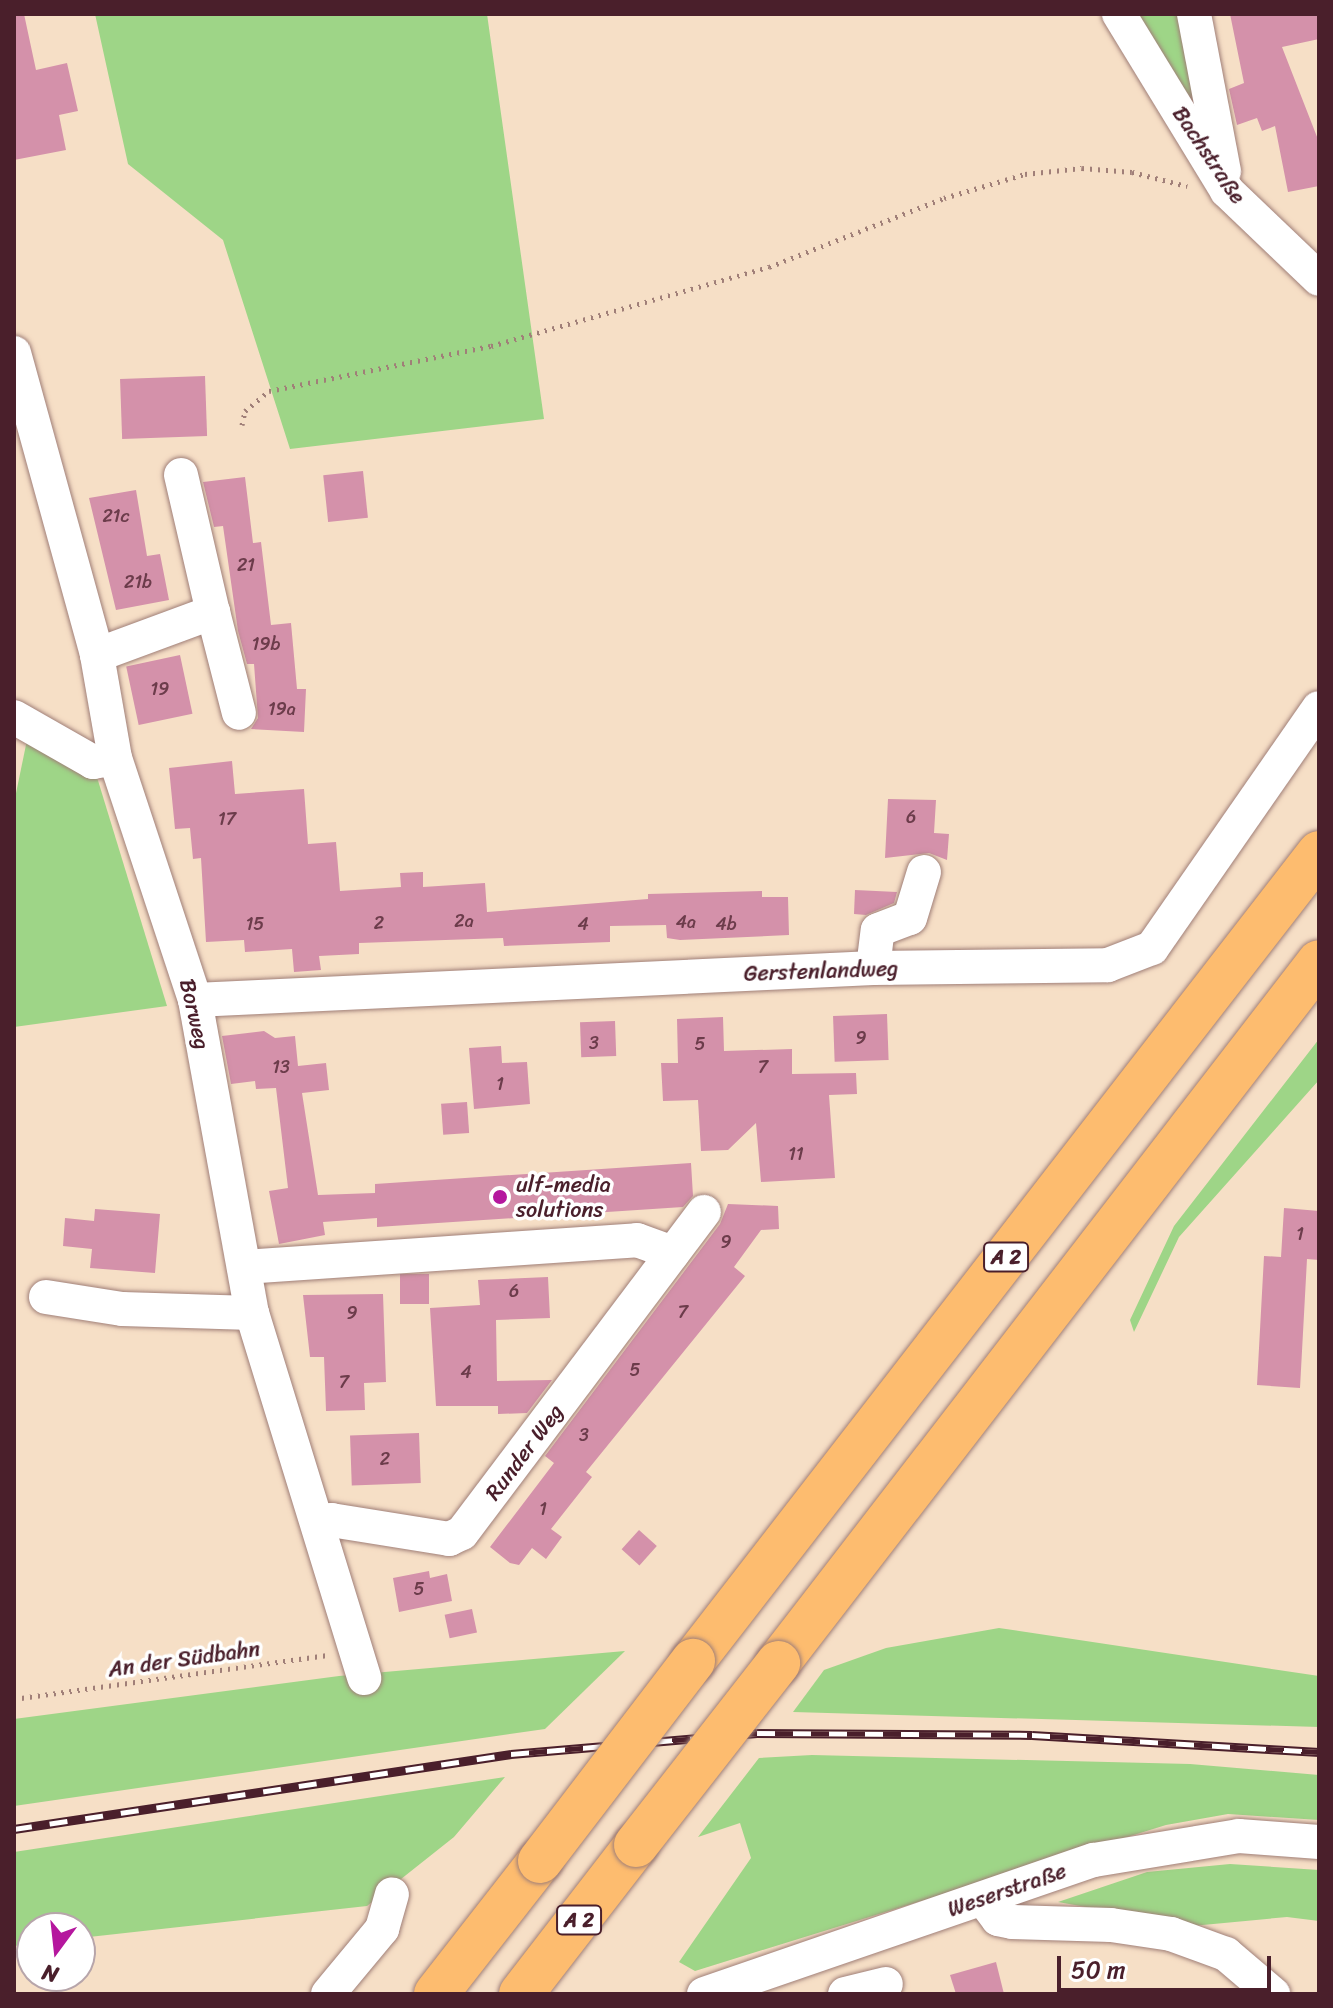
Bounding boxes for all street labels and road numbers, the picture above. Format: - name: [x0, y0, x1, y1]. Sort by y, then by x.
- street label: Bachstraße: [1167, 101, 1251, 209]
- street label: Gerstenlandweg: [743, 955, 899, 987]
- street label: Borweg: [174, 976, 216, 1052]
- road number: A 2: [982, 1241, 1030, 1273]
- street label: Runder Weg: [479, 1399, 569, 1505]
- street label: An der Südbahn: [106, 1635, 262, 1683]
- street label: Weserstraße: [944, 1857, 1070, 1923]
- road number: A 2: [555, 1904, 603, 1936]

